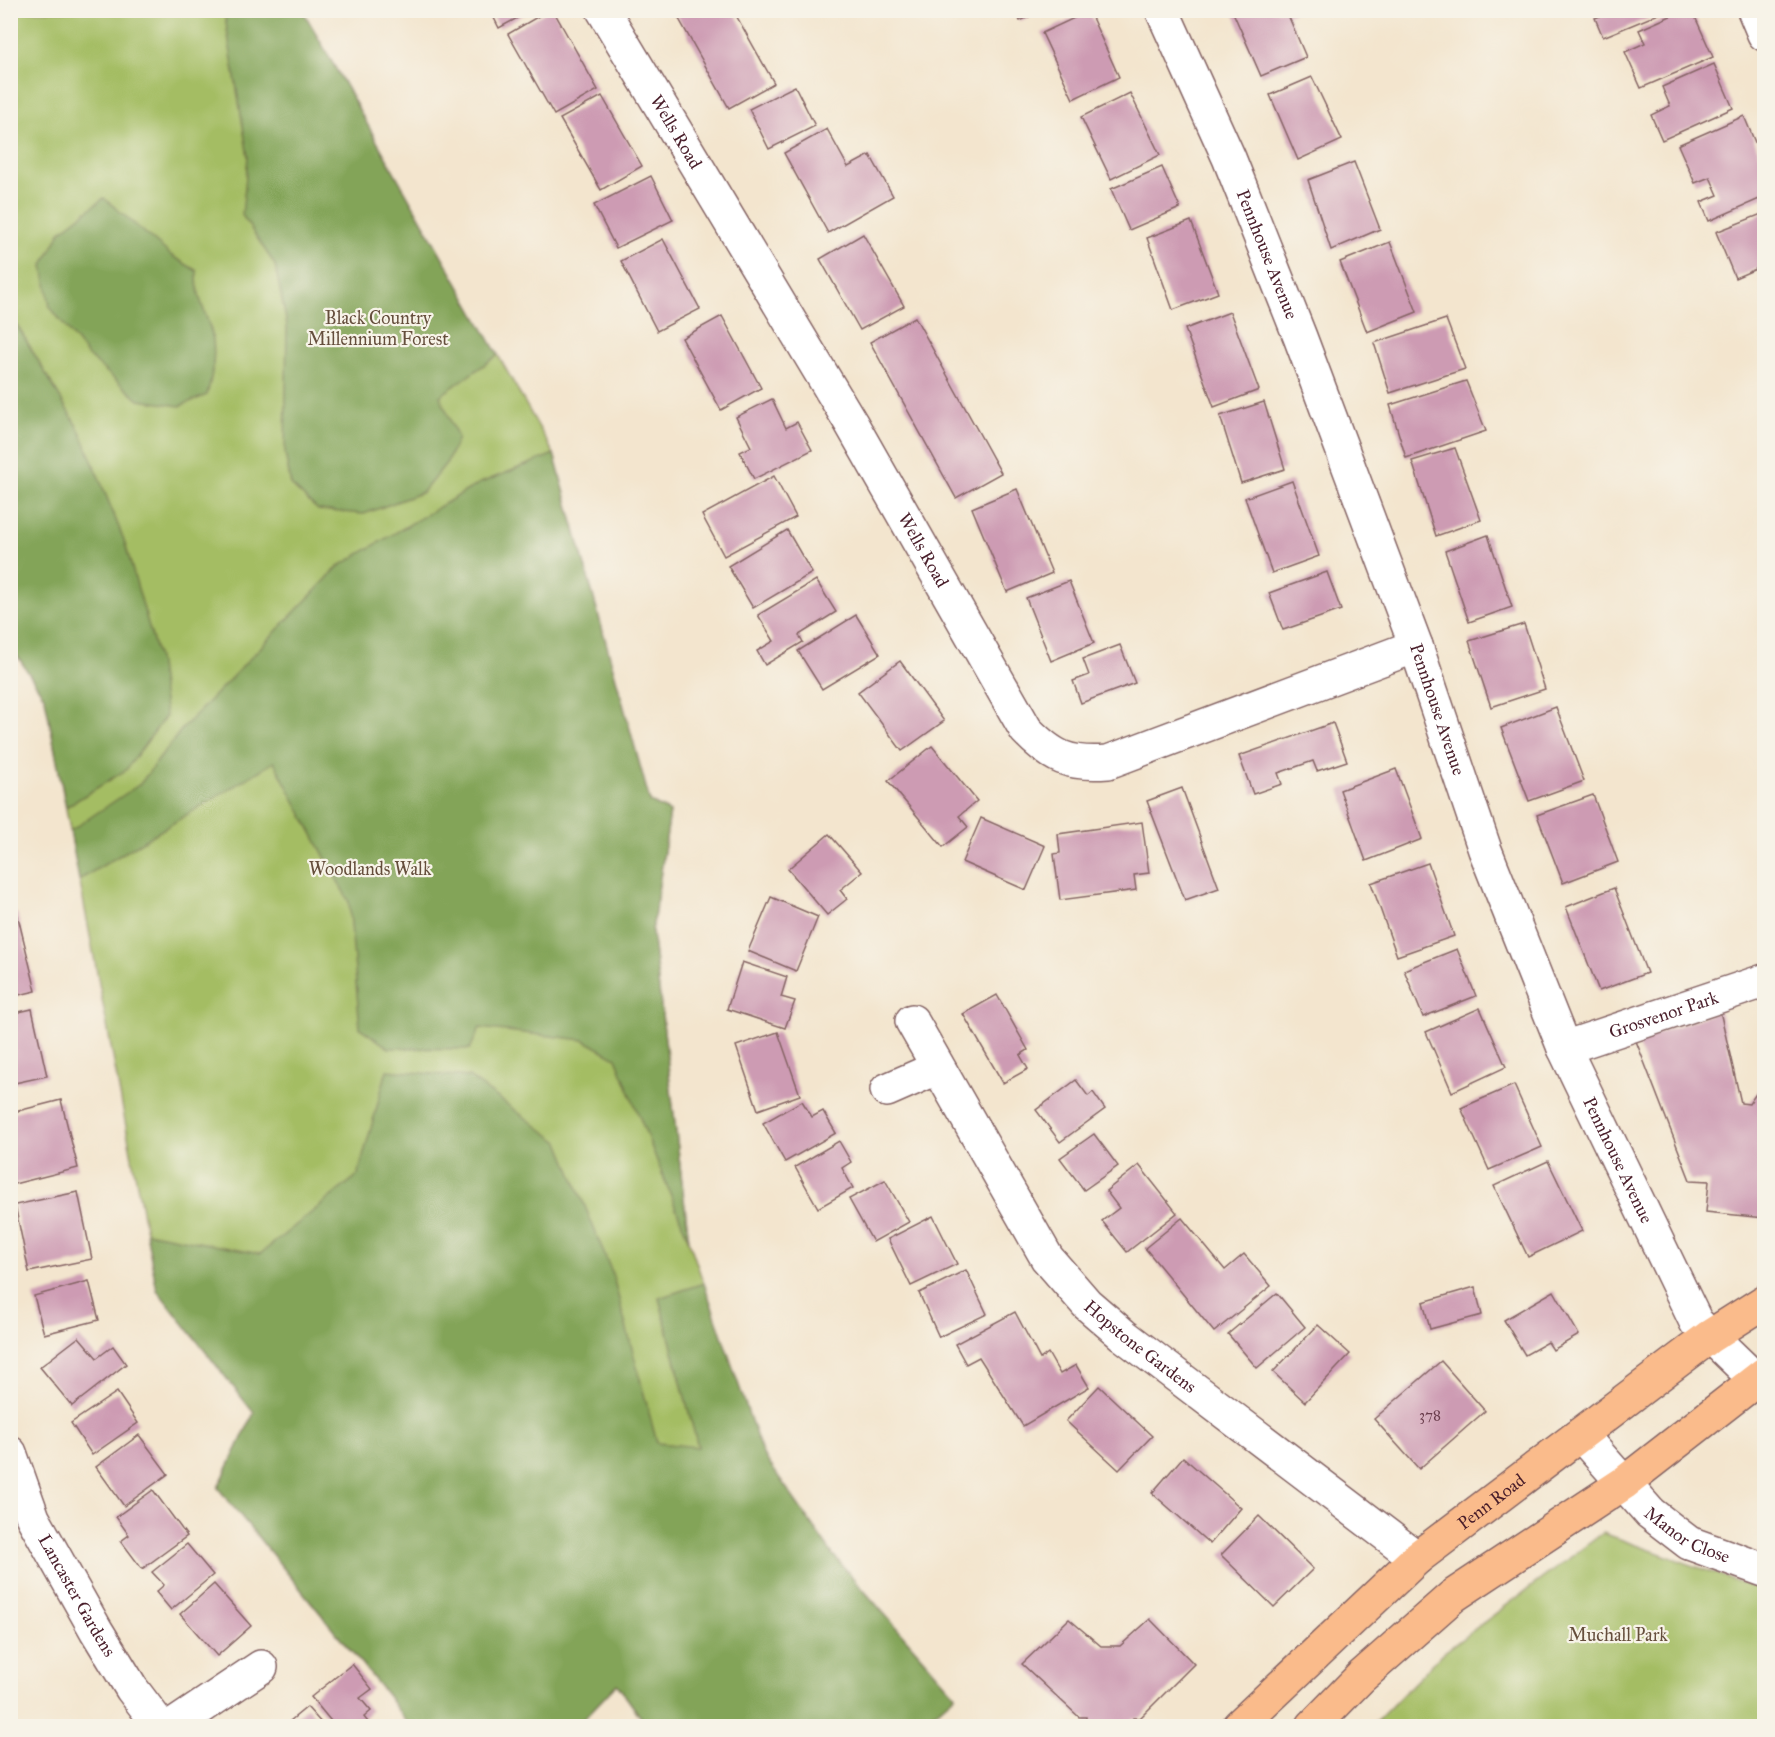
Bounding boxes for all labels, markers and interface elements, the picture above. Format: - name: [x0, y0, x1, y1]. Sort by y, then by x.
- street label: Wells Road: [645, 91, 707, 173]
- street label: Pennhouse Avenue: [1232, 186, 1303, 322]
- park label: Black Country Millennium Forest: [307, 307, 449, 350]
- street label: Wells Road: [893, 509, 953, 591]
- street label: Pennhouse Avenue: [1405, 641, 1470, 778]
- park label: Woodlands Walk: [309, 858, 432, 880]
- street label: Grosvenor Park: [1606, 986, 1722, 1043]
- street label: Pennhouse Avenue: [1578, 1093, 1658, 1227]
- street label: Hopstone Gardens: [1080, 1295, 1201, 1398]
- house number: 378: [1419, 1406, 1441, 1424]
- street label: Penn Road: [1453, 1469, 1530, 1534]
- street label: Manor Close: [1640, 1502, 1733, 1568]
- street label: Lancaster Gardens: [33, 1530, 121, 1661]
- park label: Muchall Park: [1568, 1624, 1668, 1646]

